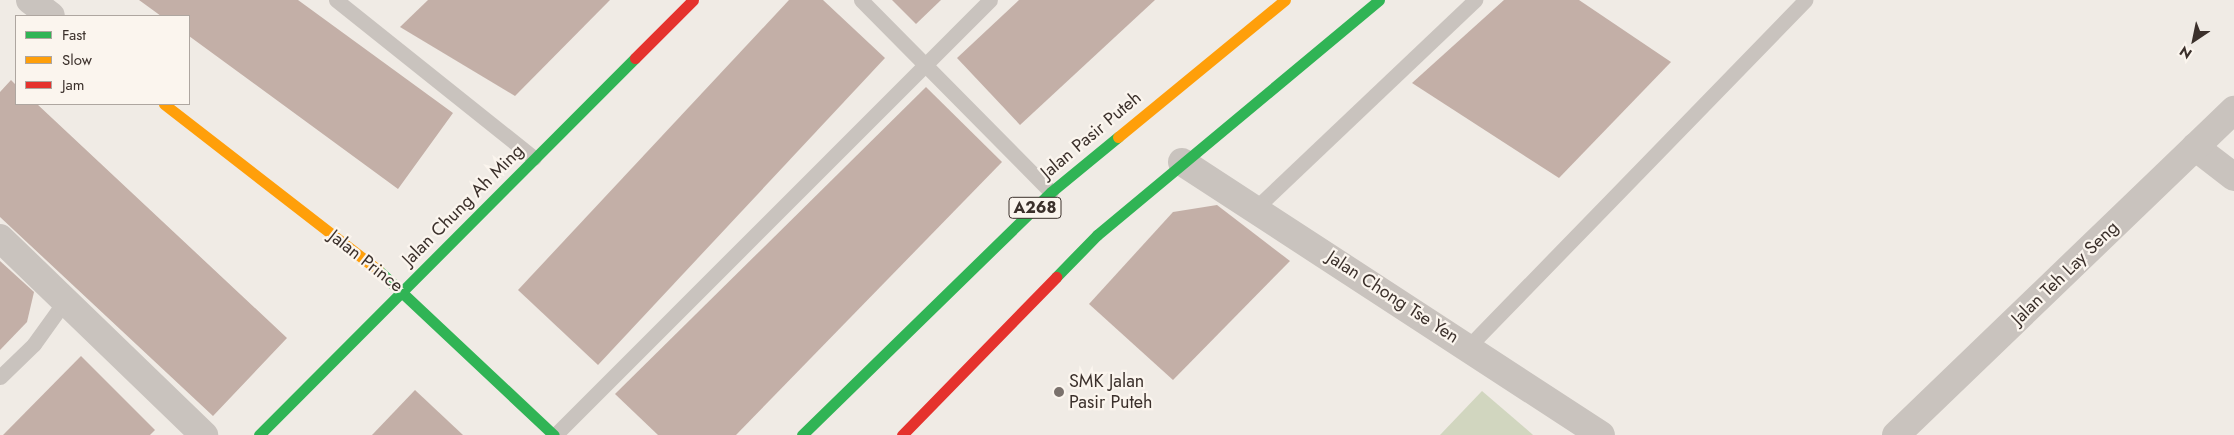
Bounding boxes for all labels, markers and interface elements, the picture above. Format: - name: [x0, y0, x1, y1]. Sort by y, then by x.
- legend: [15, 15, 190, 105]
- north arrow: [2169, 15, 2219, 65]
- text: Fast: [62, 24, 86, 46]
- text: N: [2175, 41, 2196, 64]
- text: Slow: [62, 49, 92, 71]
- text: Jam: [62, 74, 85, 96]
- street label: Jalan Pasir Puteh: [1037, 87, 1145, 183]
- street label: Jalan Chung Ah Ming: [398, 140, 528, 270]
- road number: A268: [1008, 194, 1062, 222]
- street label: Jalan Teh Lay Seng: [2007, 217, 2123, 329]
- street label: Jalan Prince: [325, 225, 407, 297]
- street label: Jalan Chong Tse Yen: [1323, 246, 1463, 348]
- place label: SMK Jalan Pasir Puteh: [1069, 371, 1152, 414]
- marker: SMK Jalan Pasir Puteh: [1053, 386, 1065, 398]

